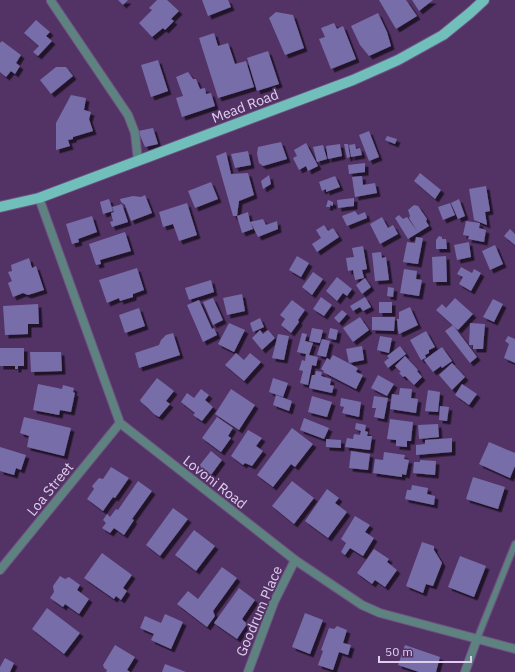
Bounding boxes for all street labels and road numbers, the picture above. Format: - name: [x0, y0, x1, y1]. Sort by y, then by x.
- street label: Mead Road: [209, 85, 281, 127]
- street label: Lovoni Road: [179, 451, 251, 513]
- street label: Loa Street: [23, 458, 77, 519]
- street label: Goodrum Place: [232, 563, 286, 659]

